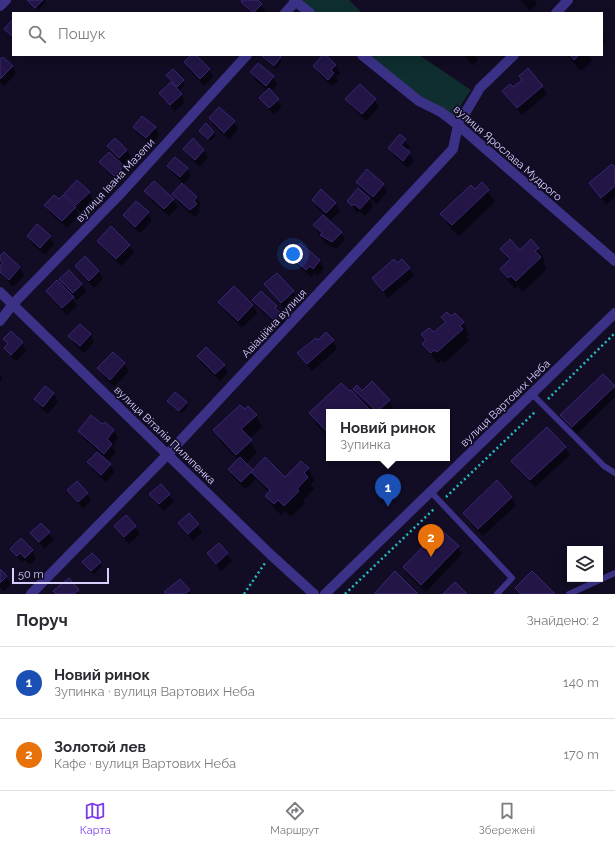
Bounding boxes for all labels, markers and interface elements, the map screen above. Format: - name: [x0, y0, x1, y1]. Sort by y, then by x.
- search box: [12, 12, 603, 56]
- icon: search: [26, 23, 48, 45]
- text: Пошук: [58, 25, 106, 43]
- street label: вулиця Ярослава Мудрого: [451, 103, 565, 204]
- street label: вулиця Івана Мазепи: [73, 136, 157, 225]
- your location: [283, 244, 303, 264]
- street label: Авіаційна вулиця: [239, 286, 309, 360]
- street label: вулиця Вартових Неба: [458, 357, 553, 449]
- street label: вулиця Віталія Пилипенка: [111, 384, 218, 487]
- popup: [326, 409, 450, 461]
- text: Новий ринок: [340, 419, 436, 437]
- text: Зупинка: [340, 437, 391, 452]
- pin: 1: [375, 474, 401, 507]
- pin: 2: [418, 524, 444, 557]
- map controls: [567, 546, 603, 582]
- button: layers: [567, 546, 603, 582]
- scale bar: [12, 566, 109, 585]
- text: 50 m: [18, 568, 44, 581]
- text: Поруч: [16, 610, 68, 630]
- text: Знайдено: 2: [527, 613, 599, 628]
- text: Новий ринок: [54, 666, 150, 684]
- text: 1: [26, 675, 32, 690]
- text: 140 m: [563, 675, 599, 690]
- text: Зупинка · вулиця Вартових Неба: [54, 684, 255, 699]
- text: Золотой лев: [54, 738, 146, 756]
- text: 2: [25, 747, 33, 762]
- text: 170 m: [563, 747, 599, 762]
- text: Кафе · вулиця Вартових Неба: [54, 756, 236, 771]
- tab: Карта: [80, 800, 111, 837]
- tab: Маршрут: [270, 800, 319, 837]
- tab: Збережені: [479, 800, 535, 837]

